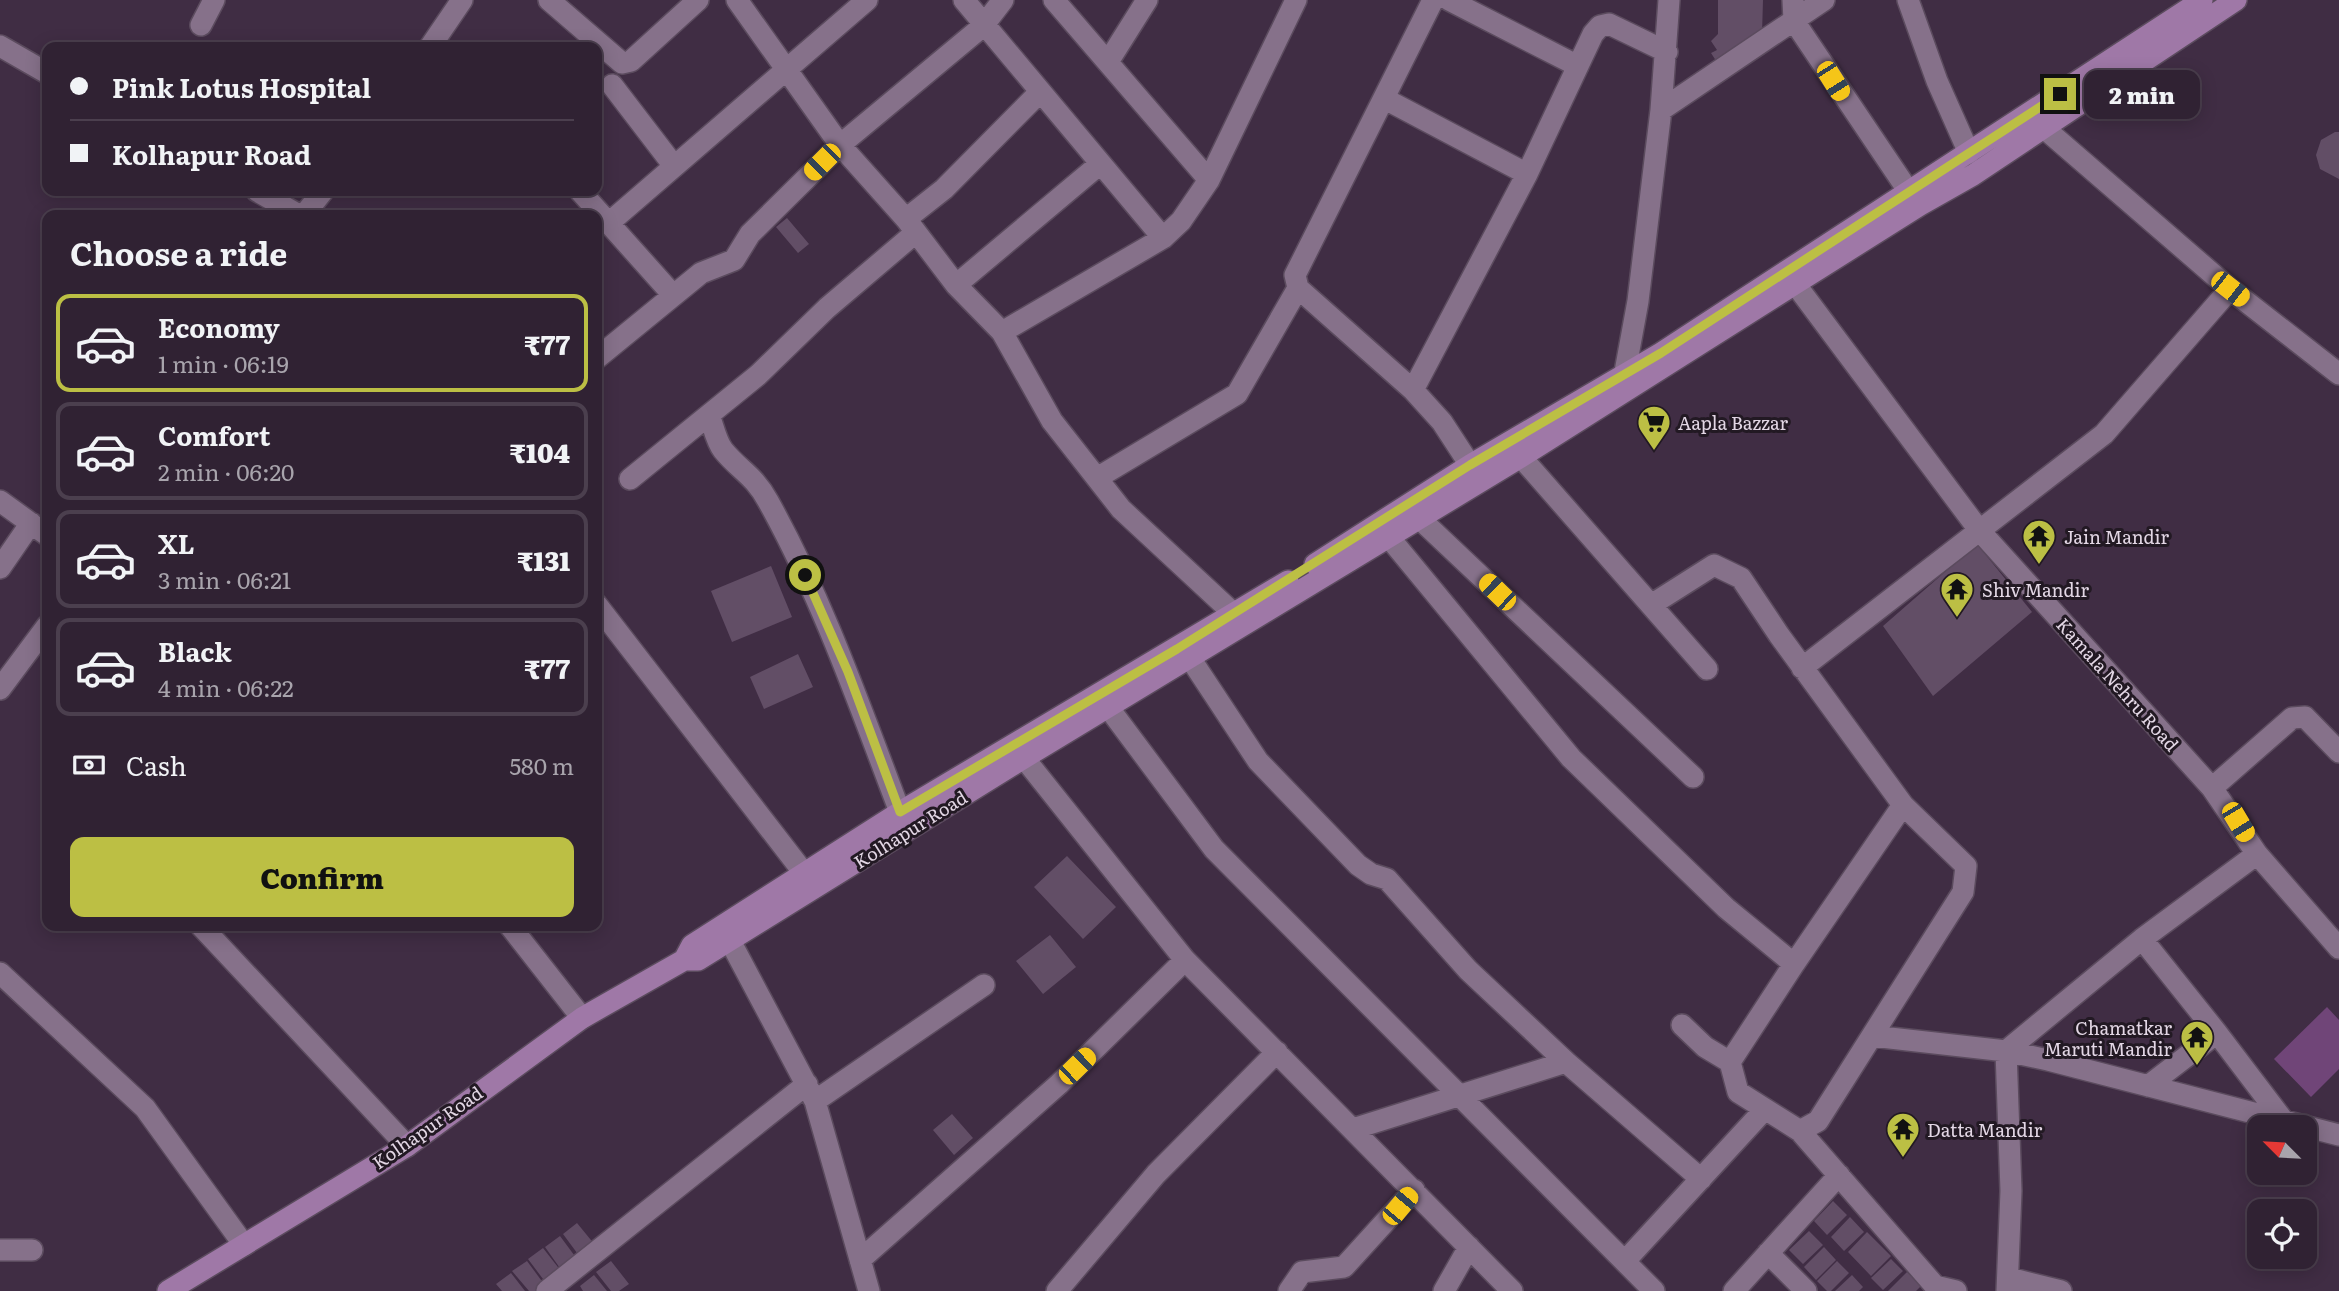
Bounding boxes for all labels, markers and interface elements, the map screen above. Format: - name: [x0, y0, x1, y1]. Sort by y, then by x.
- car: [1813, 58, 1854, 104]
- text: Pink Lotus Hospital: [112, 67, 371, 106]
- callout: 2 min: [2084, 70, 2200, 119]
- text: 2 min: [2109, 77, 2175, 111]
- route end: [2044, 78, 2076, 110]
- text: Kolhapur Road: [112, 134, 311, 173]
- car: [800, 140, 845, 184]
- text: Choose a ride: [70, 228, 287, 276]
- car: [2207, 268, 2254, 310]
- text: Economy: [158, 307, 280, 346]
- icon: car: [74, 312, 137, 375]
- text: ₹77: [524, 324, 570, 363]
- text: 1 min · 06:19: [158, 346, 289, 380]
- supermarket icon: Aapla Bazzar: [1635, 403, 1673, 452]
- place label: Aapla Bazzar: [1678, 409, 1789, 436]
- text: Comfort: [158, 415, 270, 454]
- icon: car: [74, 420, 137, 483]
- text: ₹104: [510, 432, 570, 471]
- text: 2 min · 06:20: [158, 454, 294, 488]
- temple icon: Jain Mandir: [2020, 517, 2058, 566]
- text: XL: [158, 523, 195, 562]
- place label: Jain Mandir: [2064, 523, 2170, 550]
- icon: car: [74, 528, 137, 591]
- text: ₹131: [517, 540, 570, 579]
- route start: [789, 559, 821, 591]
- text: 3 min · 06:21: [158, 562, 291, 596]
- car: [1475, 570, 1520, 614]
- temple icon: Shiv Mandir: [1938, 570, 1976, 619]
- place label: Shiv Mandir: [1982, 576, 2089, 603]
- street label: Kamala Nehru Road: [2051, 611, 2185, 757]
- text: Black: [158, 631, 232, 670]
- icon: car: [74, 636, 137, 699]
- text: ₹77: [524, 648, 570, 687]
- text: 4 min · 06:22: [158, 670, 294, 704]
- text: Cash: [126, 745, 187, 784]
- icon: cash: [70, 746, 108, 784]
- text: 580 m: [509, 748, 574, 782]
- street label: Kolhapur Road: [848, 783, 972, 875]
- car: [2219, 799, 2258, 845]
- button: Confirm: [70, 837, 574, 917]
- place label: Chamatkar Maruti Mandir: [2044, 1014, 2172, 1062]
- temple icon: Chamatkar Maruti Mandir: [2178, 1018, 2216, 1067]
- car: [1055, 1044, 1100, 1088]
- street label: Kolhapur Road: [366, 1079, 488, 1175]
- temple icon: Datta Mandir: [1884, 1110, 1922, 1159]
- north arrow: [2247, 1115, 2317, 1185]
- map controls: [2247, 1115, 2317, 1269]
- place label: Datta Mandir: [1927, 1116, 2043, 1143]
- car: [1379, 1183, 1422, 1229]
- button: locate: [2247, 1199, 2317, 1269]

